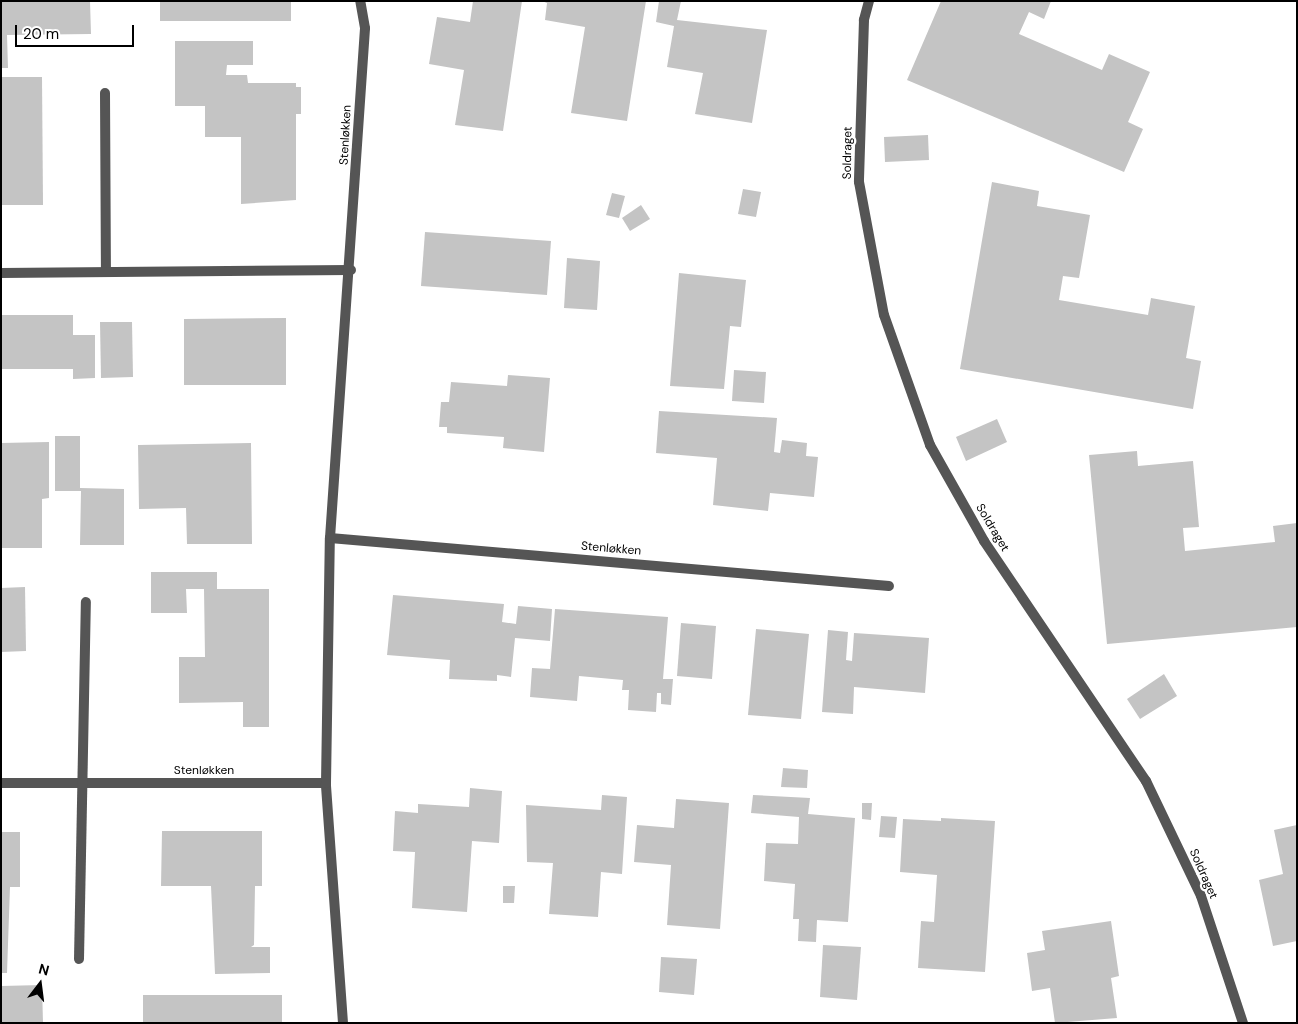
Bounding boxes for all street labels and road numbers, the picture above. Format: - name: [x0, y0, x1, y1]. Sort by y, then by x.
- street label: Stenløkken: [337, 104, 355, 166]
- street label: Soldraget: [840, 126, 856, 180]
- street label: Soldraget: [972, 502, 1012, 554]
- street label: Stenløkken: [580, 539, 642, 559]
- street label: Stenløkken: [174, 764, 234, 778]
- street label: Soldraget: [1186, 847, 1220, 901]

